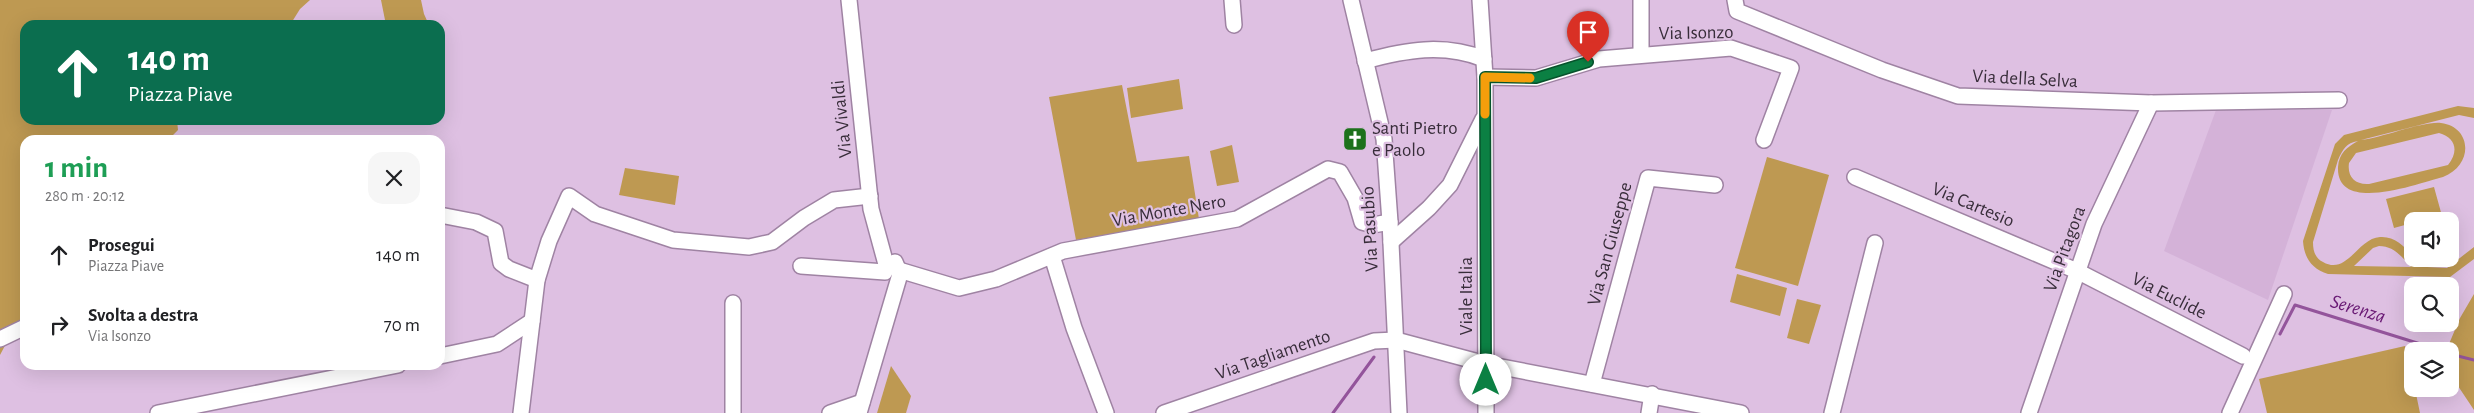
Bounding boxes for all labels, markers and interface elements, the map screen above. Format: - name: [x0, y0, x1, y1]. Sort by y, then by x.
- pin: [1567, 11, 1609, 62]
- icon: arrive: [1574, 18, 1602, 46]
- street label: Via Isonzo: [1658, 23, 1734, 43]
- icon: ahead: [45, 40, 110, 105]
- text: 140 m: [128, 42, 210, 77]
- street label: Via della Selva: [1972, 67, 2078, 91]
- street label: Via Vivaldi: [828, 79, 856, 159]
- text: Piazza Piave: [128, 83, 233, 105]
- place label: Santi Pietro e Paolo: [1372, 119, 1458, 160]
- church icon: Santi Pietro e Paolo: [1342, 126, 1368, 152]
- button: close: [368, 152, 420, 204]
- text: 1 min: [45, 153, 108, 183]
- street label: Via Cartesio: [1929, 179, 2017, 231]
- street label: Via San Giuseppe: [1584, 180, 1636, 308]
- street label: Via Pasubio: [1358, 186, 1382, 272]
- text: 280 m · 20:12: [45, 188, 125, 204]
- street label: Via Monte Nero: [1111, 192, 1227, 230]
- street label: Via Pitagora: [2041, 203, 2089, 294]
- map controls: [2404, 212, 2459, 397]
- button: sound: [2404, 212, 2459, 267]
- text: Prosegui: [88, 236, 155, 255]
- icon: ahead: [45, 241, 73, 269]
- text: 140 m: [376, 246, 420, 265]
- street label: Viale Italia: [1457, 257, 1476, 335]
- text: Piazza Piave: [88, 258, 164, 274]
- street label: Via Euclide: [2129, 269, 2209, 323]
- button: search: [2404, 277, 2459, 332]
- water label: Serenza: [2328, 291, 2388, 327]
- text: Svolta a destra: [88, 306, 198, 325]
- icon: right: [45, 311, 73, 339]
- text: 70 m: [384, 316, 420, 335]
- street label: Via Tagliamento: [1213, 326, 1333, 384]
- text: Via Isonzo: [88, 328, 151, 344]
- button: layers: [2404, 342, 2459, 397]
- position arrow: [1459, 353, 1511, 405]

